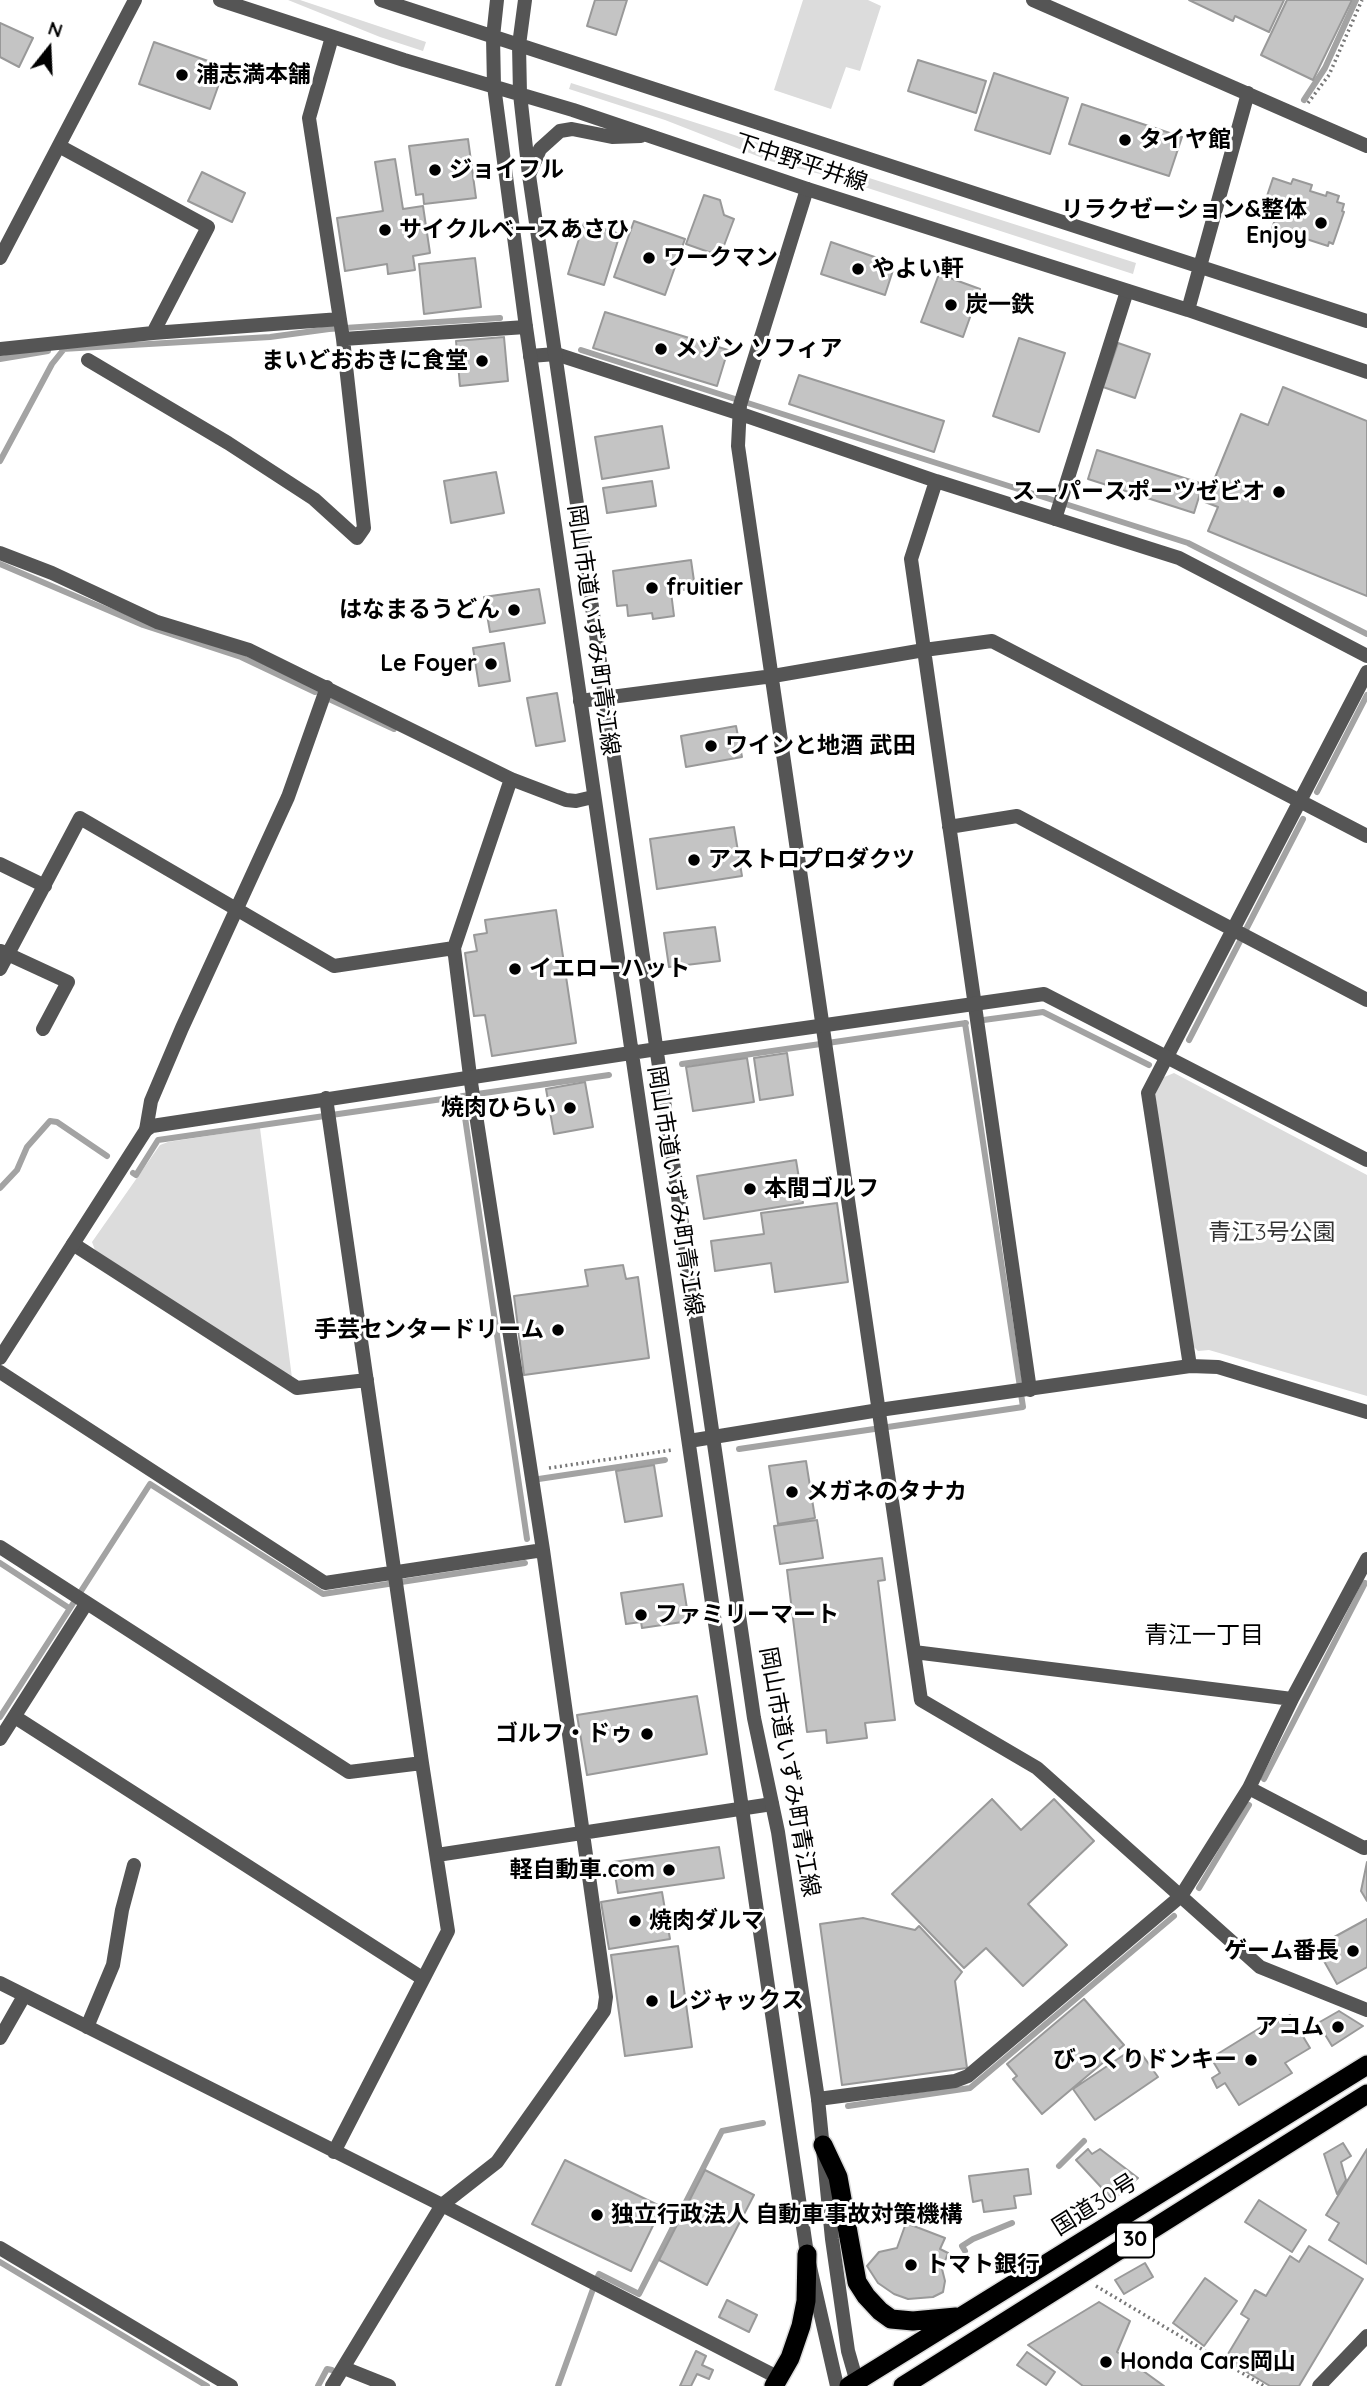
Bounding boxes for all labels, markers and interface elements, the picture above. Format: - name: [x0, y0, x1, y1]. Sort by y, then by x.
- north arrow: [14, 14, 84, 84]
- text: N: [45, 15, 66, 43]
- place label: 浦志満本舗: [196, 61, 311, 89]
- marker: 浦志満本舗: [174, 67, 190, 83]
- place label: タイヤ館: [1139, 126, 1231, 154]
- street label: 下中野平井線: [731, 129, 871, 197]
- marker: タイヤ館: [1117, 132, 1133, 148]
- place label: ジョイフル: [449, 156, 564, 184]
- marker: ジョイフル: [427, 162, 443, 178]
- place label: リラクゼーション&整体 Enjoy: [1061, 196, 1307, 250]
- marker: リラクゼーション&整体 Enjoy: [1313, 215, 1329, 231]
- place label: サイクルベースあさひ: [399, 216, 629, 244]
- marker: サイクルベースあさひ: [377, 222, 393, 238]
- place label: ワークマン: [663, 244, 778, 272]
- marker: ワークマン: [641, 250, 657, 266]
- place label: やよい軒: [872, 255, 964, 283]
- marker: やよい軒: [850, 261, 866, 277]
- place label: 炭一鉄: [965, 291, 1034, 319]
- marker: 炭一鉄: [943, 297, 959, 313]
- place label: メゾン ソフィア: [675, 335, 842, 363]
- marker: メゾン ソフィア: [653, 341, 669, 357]
- place label: まいどおおきに食堂: [261, 347, 468, 375]
- marker: まいどおおきに食堂: [474, 353, 490, 369]
- place label: スーパースポーツゼビオ: [1012, 478, 1265, 506]
- marker: スーパースポーツゼビオ: [1271, 484, 1287, 500]
- street label: 岡山市道いずみ町青江線: [562, 503, 624, 757]
- place label: fruitier: [666, 574, 743, 602]
- marker: fruitier: [644, 580, 660, 596]
- place label: はなまるうどん: [339, 596, 500, 624]
- marker: はなまるうどん: [506, 602, 522, 618]
- place label: Le Foyer: [380, 650, 477, 678]
- marker: Le Foyer: [483, 656, 499, 672]
- place label: ワインと地酒 武田: [725, 732, 915, 760]
- marker: ワインと地酒 武田: [703, 738, 719, 754]
- place label: アストロプロダクツ: [708, 846, 915, 874]
- marker: アストロプロダクツ: [686, 852, 702, 868]
- place label: イエローハット: [529, 955, 690, 983]
- marker: イエローハット: [507, 961, 523, 977]
- street label: 岡山市道いずみ町青江線: [642, 1064, 708, 1318]
- place label: 焼肉ひらい: [441, 1094, 556, 1122]
- marker: 焼肉ひらい: [562, 1100, 578, 1116]
- place label: 本間ゴルフ: [764, 1175, 879, 1203]
- marker: 本間ゴルフ: [742, 1181, 758, 1197]
- park label: 青江3号公園: [1208, 1219, 1336, 1247]
- place label: 手芸センタードリーム: [314, 1316, 544, 1344]
- marker: 手芸センタードリーム: [550, 1322, 566, 1338]
- place label: メガネのタナカ: [806, 1478, 967, 1506]
- marker: メガネのタナカ: [784, 1484, 800, 1500]
- place label: ファミリーマート: [655, 1601, 839, 1629]
- marker: ファミリーマート: [633, 1607, 649, 1623]
- district label: 青江一丁目: [1144, 1622, 1264, 1650]
- street label: 岡山市道いずみ町青江線: [753, 1645, 825, 1899]
- place label: ゴルフ・ドゥ: [495, 1720, 633, 1748]
- marker: ゴルフ・ドゥ: [639, 1726, 655, 1742]
- place label: 軽自動車.com: [510, 1856, 655, 1884]
- marker: 軽自動車.com: [661, 1862, 677, 1878]
- place label: 焼肉ダルマ: [649, 1907, 764, 1935]
- marker: 焼肉ダルマ: [627, 1913, 643, 1929]
- place label: ゲーム番長: [1224, 1937, 1339, 1965]
- marker: ゲーム番長: [1345, 1943, 1361, 1959]
- place label: レジャックス: [666, 1987, 804, 2015]
- marker: レジャックス: [644, 1993, 660, 2009]
- place label: アコム: [1255, 2013, 1324, 2041]
- marker: アコム: [1330, 2019, 1346, 2035]
- place label: びっくりドンキー: [1053, 2046, 1237, 2074]
- marker: びっくりドンキー: [1243, 2052, 1259, 2068]
- street label: 国道30号: [1048, 2168, 1142, 2242]
- place label: 独立行政法人 自動車事故対策機構: [611, 2201, 962, 2229]
- marker: 独立行政法人 自動車事故対策機構: [589, 2207, 605, 2223]
- road number: 30: [1116, 2222, 1154, 2258]
- place label: トマト銀行: [925, 2251, 1040, 2279]
- marker: トマト銀行: [903, 2257, 919, 2273]
- place label: Honda Cars岡山: [1120, 2348, 1296, 2376]
- marker: Honda Cars岡山: [1098, 2354, 1114, 2370]

